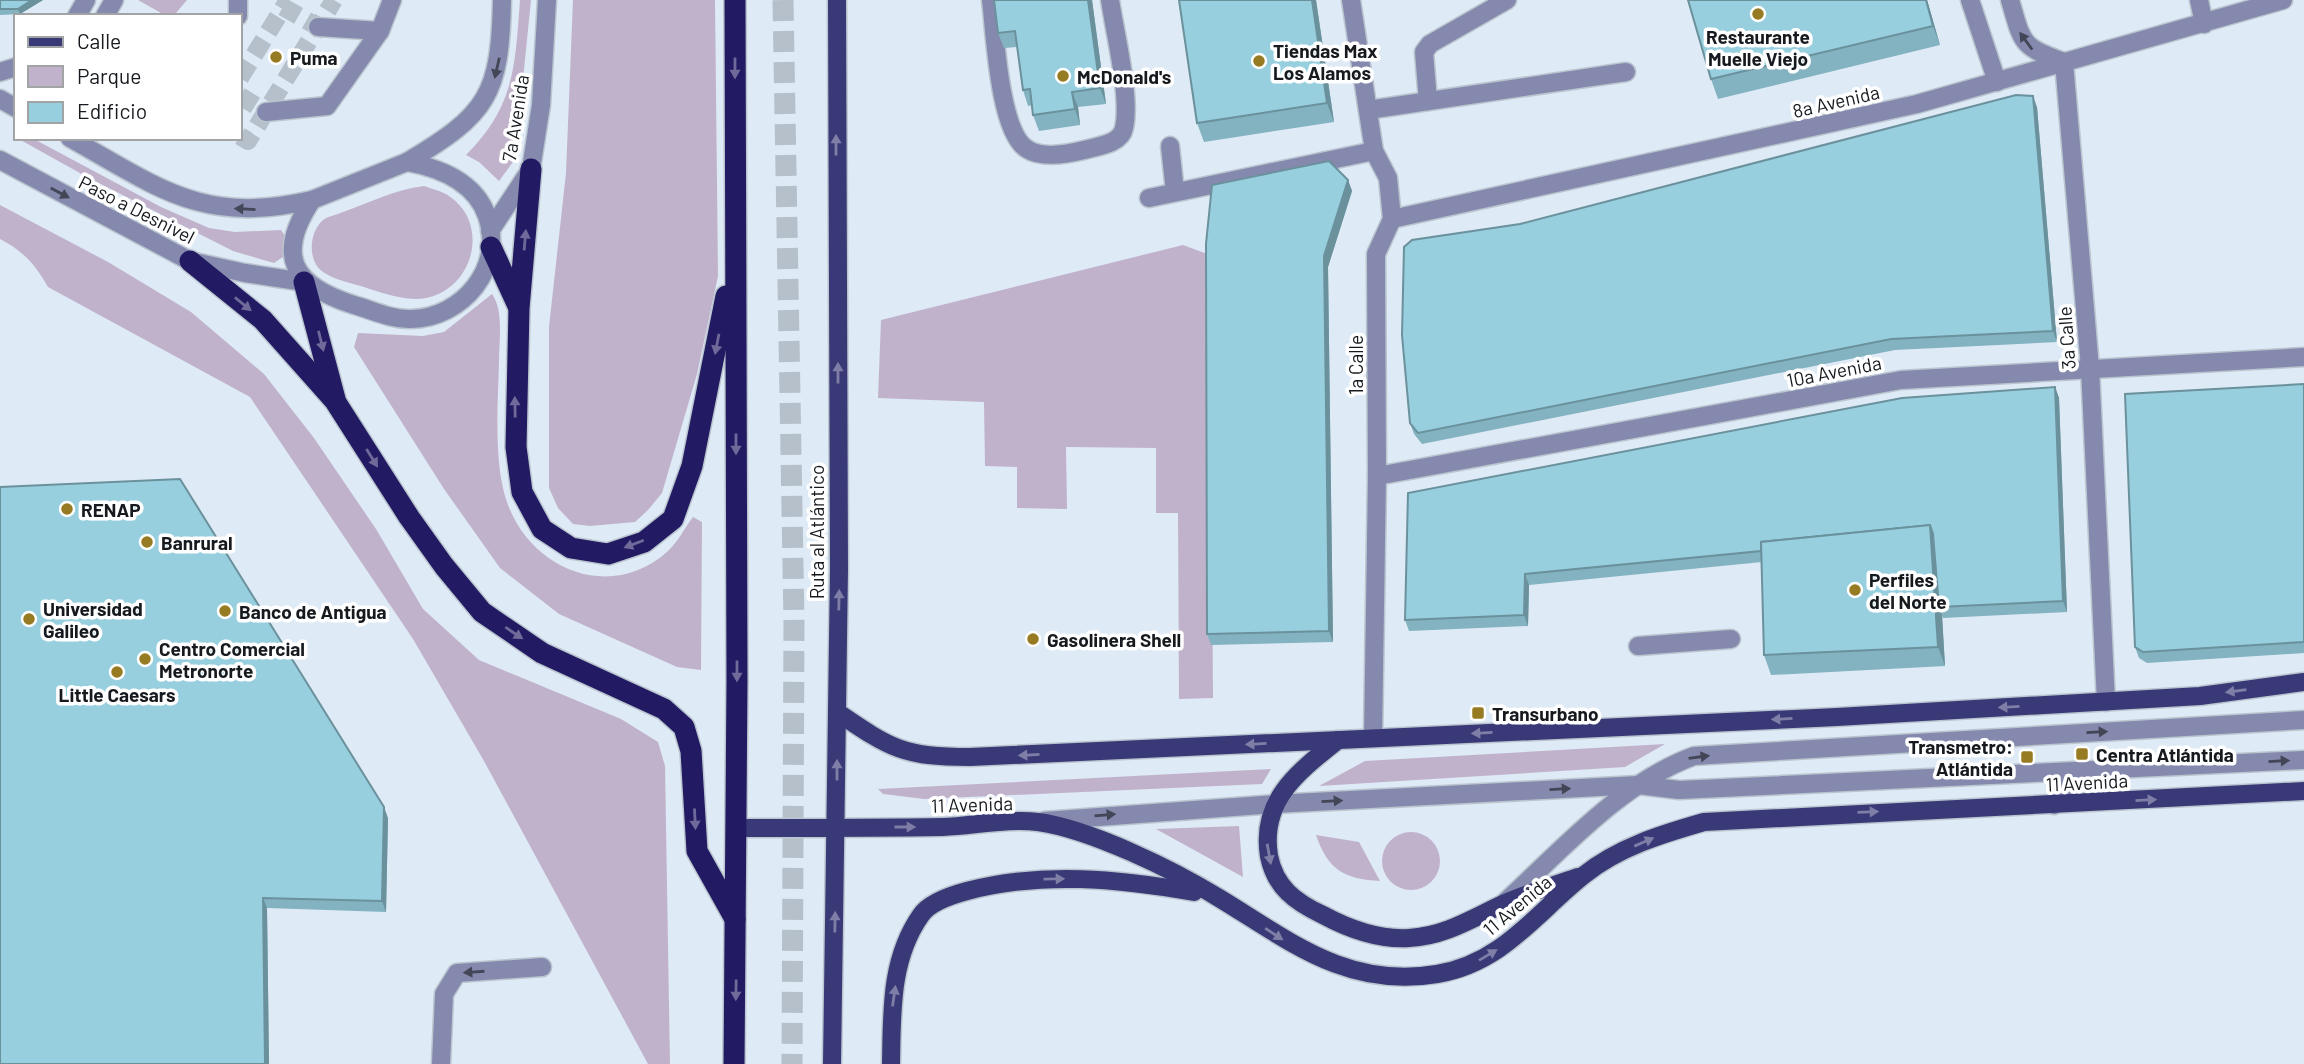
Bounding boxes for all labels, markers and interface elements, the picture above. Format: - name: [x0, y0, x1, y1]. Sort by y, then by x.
- marker: Restaurante Muelle Viejo: [1750, 6, 1766, 22]
- legend: [14, 14, 242, 140]
- place label: Restaurante Muelle Viejo: [1706, 25, 1810, 70]
- text: Calle: [77, 28, 121, 53]
- one-way arrow: [2019, 32, 2033, 50]
- place label: Tiendas Max Los Alamos: [1273, 39, 1378, 84]
- place label: Puma: [290, 46, 338, 69]
- marker: Puma: [268, 49, 284, 65]
- marker: Tiendas Max Los Alamos: [1251, 53, 1267, 69]
- one-way arrow: [491, 57, 502, 79]
- one-way arrow: [729, 57, 741, 79]
- text: Parque: [77, 63, 142, 88]
- place label: McDonald's: [1077, 65, 1171, 88]
- marker: McDonald's: [1055, 68, 1071, 84]
- street label: 7a Avenida: [497, 73, 533, 163]
- street label: 8a Avenida: [1790, 80, 1882, 122]
- text: Edificio: [77, 98, 147, 123]
- one-way arrow: [830, 134, 842, 156]
- street label: Paso a Desnivel: [75, 170, 199, 248]
- one-way arrow: [50, 187, 70, 199]
- one-way arrow: [233, 203, 255, 214]
- one-way arrow: [520, 229, 531, 251]
- one-way arrow: [233, 296, 251, 311]
- street label: 3a Calle: [2052, 306, 2080, 370]
- one-way arrow: [316, 330, 327, 352]
- one-way arrow: [711, 333, 722, 355]
- street label: 1a Calle: [1344, 335, 1367, 395]
- street label: 10a Avenida: [1785, 351, 1883, 391]
- one-way arrow: [832, 361, 844, 383]
- one-way arrow: [509, 396, 521, 418]
- one-way arrow: [730, 433, 742, 455]
- one-way arrow: [365, 449, 378, 468]
- street label: Ruta al Atlántico: [805, 465, 828, 599]
- place label: RENAP: [81, 498, 141, 521]
- marker: RENAP: [59, 501, 75, 517]
- place label: Banrural: [161, 531, 233, 554]
- marker: Banrural: [139, 534, 155, 550]
- one-way arrow: [624, 539, 645, 550]
- place label: Perfiles del Norte: [1869, 568, 1947, 613]
- marker: Perfiles del Norte: [1847, 582, 1863, 598]
- one-way arrow: [833, 589, 845, 611]
- place label: Universidad Galileo: [43, 597, 143, 642]
- place label: Banco de Antigua: [239, 600, 387, 623]
- marker: Banco de Antigua: [217, 603, 233, 619]
- marker: Universidad Galileo: [21, 611, 37, 627]
- one-way arrow: [505, 626, 523, 640]
- place label: Gasolinera Shell: [1047, 628, 1181, 651]
- marker: Gasolinera Shell: [1025, 631, 1041, 647]
- place label: Centro Comercial Metronorte: [159, 637, 305, 682]
- marker: Centro Comercial Metronorte: [137, 651, 153, 667]
- one-way arrow: [731, 660, 743, 682]
- marker: Little Caesars: [109, 664, 125, 680]
- place label: Little Caesars: [59, 683, 175, 706]
- one-way arrow: [2225, 686, 2247, 697]
- place label: Transurbano: [1492, 702, 1599, 725]
- one-way arrow: [1998, 702, 2020, 713]
- marker: Transurbano: [1470, 705, 1486, 721]
- one-way arrow: [1771, 714, 1793, 725]
- one-way arrow: [2086, 727, 2108, 738]
- one-way arrow: [1470, 728, 1492, 739]
- place label: Transmetro: Atlántida: [1908, 735, 2013, 780]
- one-way arrow: [1245, 739, 1267, 750]
- place label: Centra Atlántida: [2096, 743, 2234, 766]
- marker: Centra Atlántida: [2074, 746, 2090, 762]
- one-way arrow: [1017, 749, 1039, 760]
- marker: Transmetro: Atlántida: [2019, 749, 2035, 765]
- one-way arrow: [1688, 751, 1710, 762]
- one-way arrow: [2269, 755, 2291, 766]
- one-way arrow: [831, 759, 843, 781]
- street label: 11 Avenida: [2045, 768, 2129, 796]
- one-way arrow: [1549, 783, 1571, 794]
- street label: 11 Avenida: [931, 791, 1013, 817]
- one-way arrow: [2136, 794, 2158, 805]
- one-way arrow: [1322, 796, 1344, 807]
- one-way arrow: [1857, 807, 1879, 818]
- one-way arrow: [690, 808, 701, 830]
- one-way arrow: [1095, 809, 1117, 820]
- one-way arrow: [894, 821, 916, 833]
- one-way arrow: [1634, 836, 1654, 848]
- one-way arrow: [1264, 843, 1275, 865]
- street label: 11 Avenida: [1478, 870, 1556, 940]
- one-way arrow: [1043, 874, 1065, 885]
- one-way arrow: [829, 911, 840, 933]
- one-way arrow: [1265, 927, 1283, 941]
- one-way arrow: [1479, 949, 1498, 961]
- one-way arrow: [462, 967, 484, 978]
- one-way arrow: [730, 979, 741, 1001]
- one-way arrow: [888, 985, 899, 1007]

